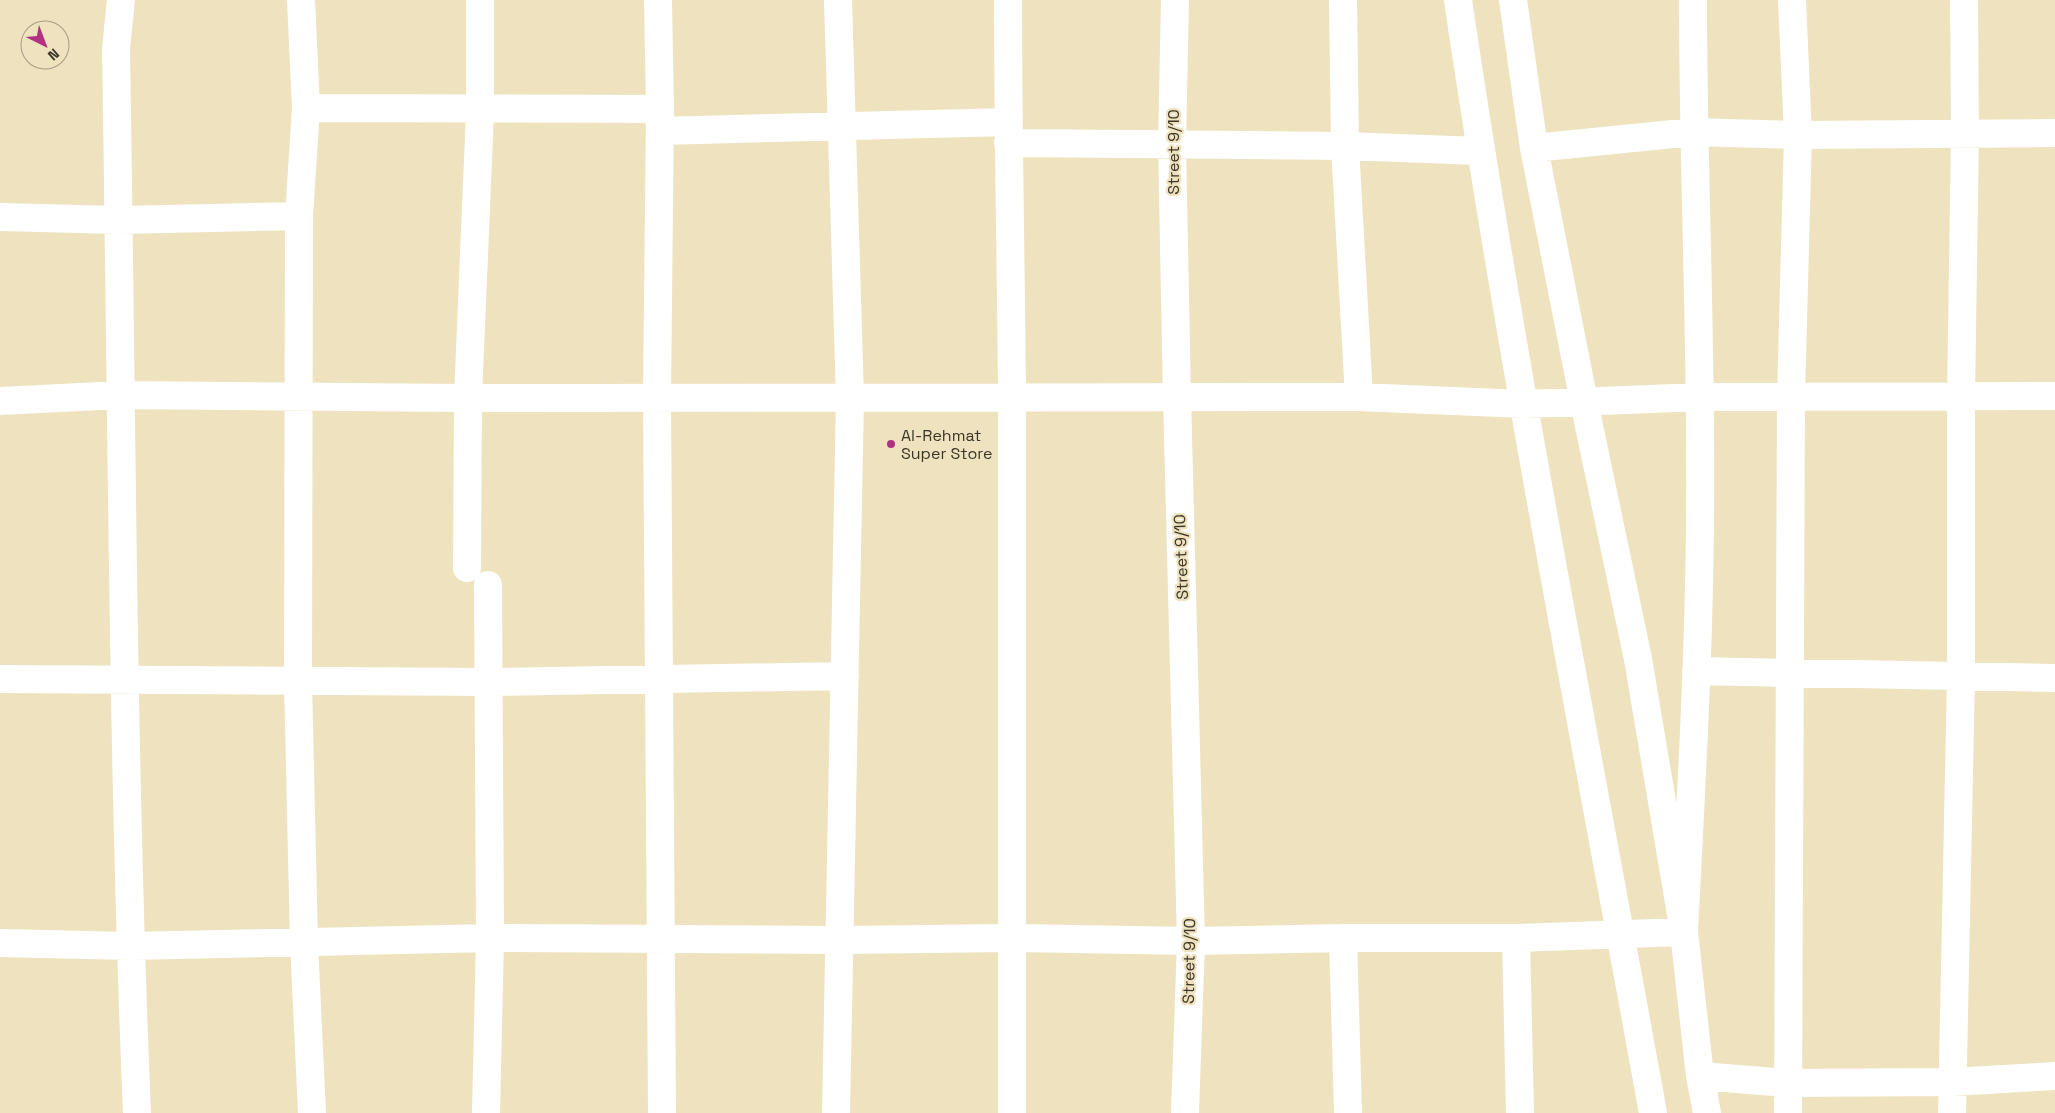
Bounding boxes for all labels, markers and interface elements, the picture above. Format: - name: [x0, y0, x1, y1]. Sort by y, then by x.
- north arrow: [20, 20, 70, 70]
- text: N: [44, 45, 63, 64]
- street label: Street 9/10: [1163, 109, 1184, 195]
- place label: Al-Rehmat Super Store: [901, 425, 993, 464]
- marker: Al-Rehmat Super Store: [885, 438, 897, 450]
- street label: Street 9/10: [1169, 514, 1193, 600]
- street label: Street 9/10: [1178, 918, 1200, 1004]

